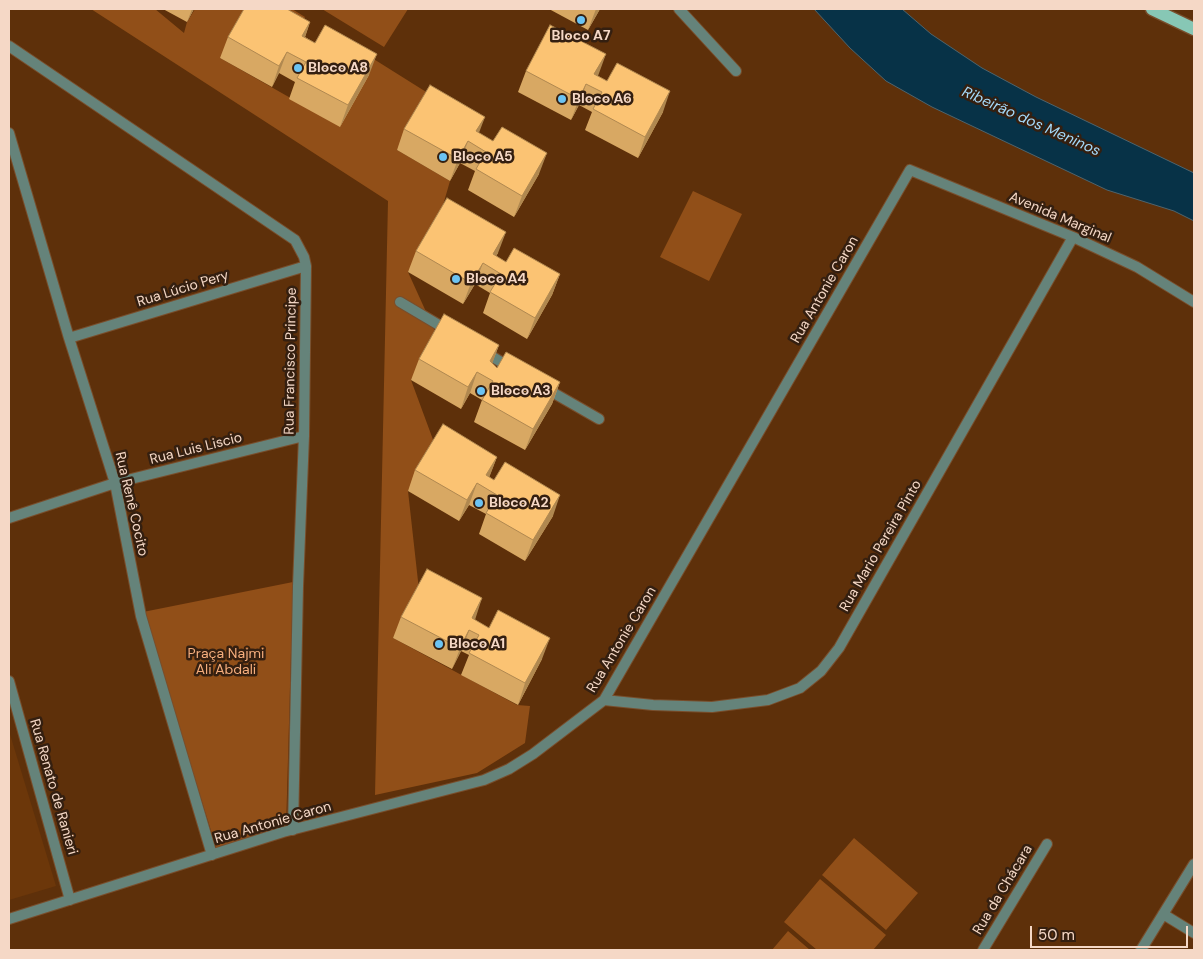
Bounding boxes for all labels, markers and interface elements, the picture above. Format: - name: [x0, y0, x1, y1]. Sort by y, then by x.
- marker: Bloco A7: [575, 14, 587, 26]
- place label: Bloco A7: [552, 28, 610, 44]
- place label: Bloco A8: [308, 60, 368, 76]
- marker: Bloco A8: [292, 62, 304, 74]
- water label: Ribeirão dos Meninos: [959, 83, 1103, 161]
- place label: Bloco A6: [572, 91, 632, 107]
- marker: Bloco A6: [556, 93, 568, 105]
- place label: Bloco A5: [453, 149, 513, 165]
- marker: Bloco A5: [437, 151, 449, 163]
- street label: Avenida Marginal: [1006, 189, 1114, 247]
- street label: Rua Antonie Caron: [788, 234, 862, 346]
- street label: Rua Lúcio Pery: [135, 267, 231, 311]
- place label: Bloco A4: [466, 271, 526, 287]
- marker: Bloco A4: [450, 273, 462, 285]
- street label: Rua Francisco Principe: [281, 287, 301, 435]
- place label: Bloco A3: [491, 383, 551, 399]
- marker: Bloco A3: [475, 385, 487, 397]
- street label: Rua Luis Liscio: [148, 429, 244, 469]
- street label: Rua Renê Cocito: [111, 450, 151, 558]
- street label: Rua Mario Pereira Pinto: [836, 477, 926, 615]
- place label: Bloco A2: [489, 495, 549, 511]
- marker: Bloco A2: [473, 497, 485, 509]
- street label: Rua Antonie Caron: [584, 584, 660, 696]
- place label: Bloco A1: [449, 636, 505, 652]
- marker: Bloco A1: [433, 638, 445, 650]
- park label: Praça Najmi Ali Abdali: [188, 646, 264, 679]
- street label: Rua Renato de Ranieri: [26, 717, 80, 857]
- street label: Rua Antonie Caron: [213, 798, 333, 848]
- street label: Rua da Chácara: [970, 842, 1036, 938]
- scale bar: [1033, 916, 1190, 948]
- text: 50 m: [1038, 925, 1075, 945]

